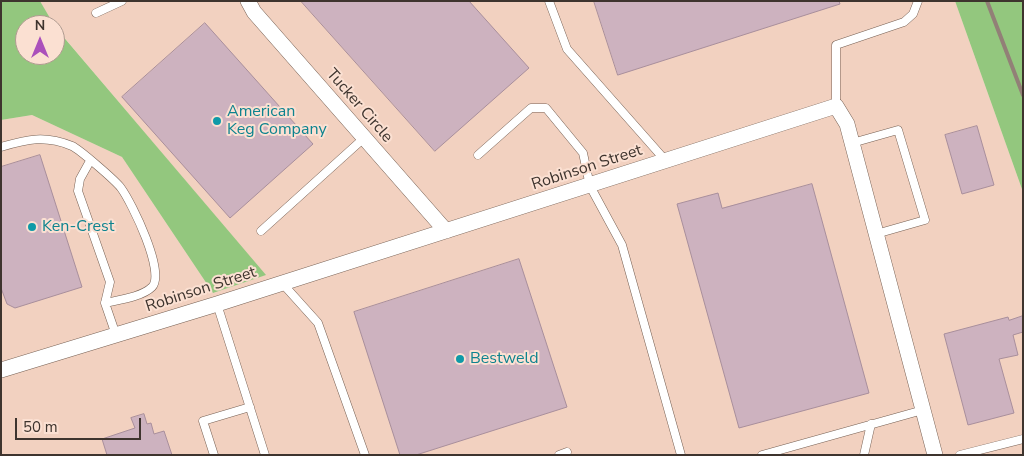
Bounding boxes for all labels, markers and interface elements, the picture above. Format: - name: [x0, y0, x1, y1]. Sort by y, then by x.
- north arrow: [15, 15, 65, 65]
- text: N: [35, 16, 45, 35]
- street label: Tucker Circle: [322, 65, 396, 147]
- place label: American Keg Company: [227, 102, 327, 140]
- marker: American Keg Company: [211, 115, 223, 127]
- street label: Robinson Street: [529, 141, 645, 195]
- place label: Ken-Crest: [42, 217, 114, 237]
- marker: Ken-Crest: [26, 221, 38, 233]
- street label: Robinson Street: [143, 263, 259, 317]
- place label: Bestweld: [470, 349, 538, 369]
- marker: Bestweld: [454, 353, 466, 365]
- scale bar: [18, 408, 144, 440]
- text: 50 m: [23, 417, 58, 437]

